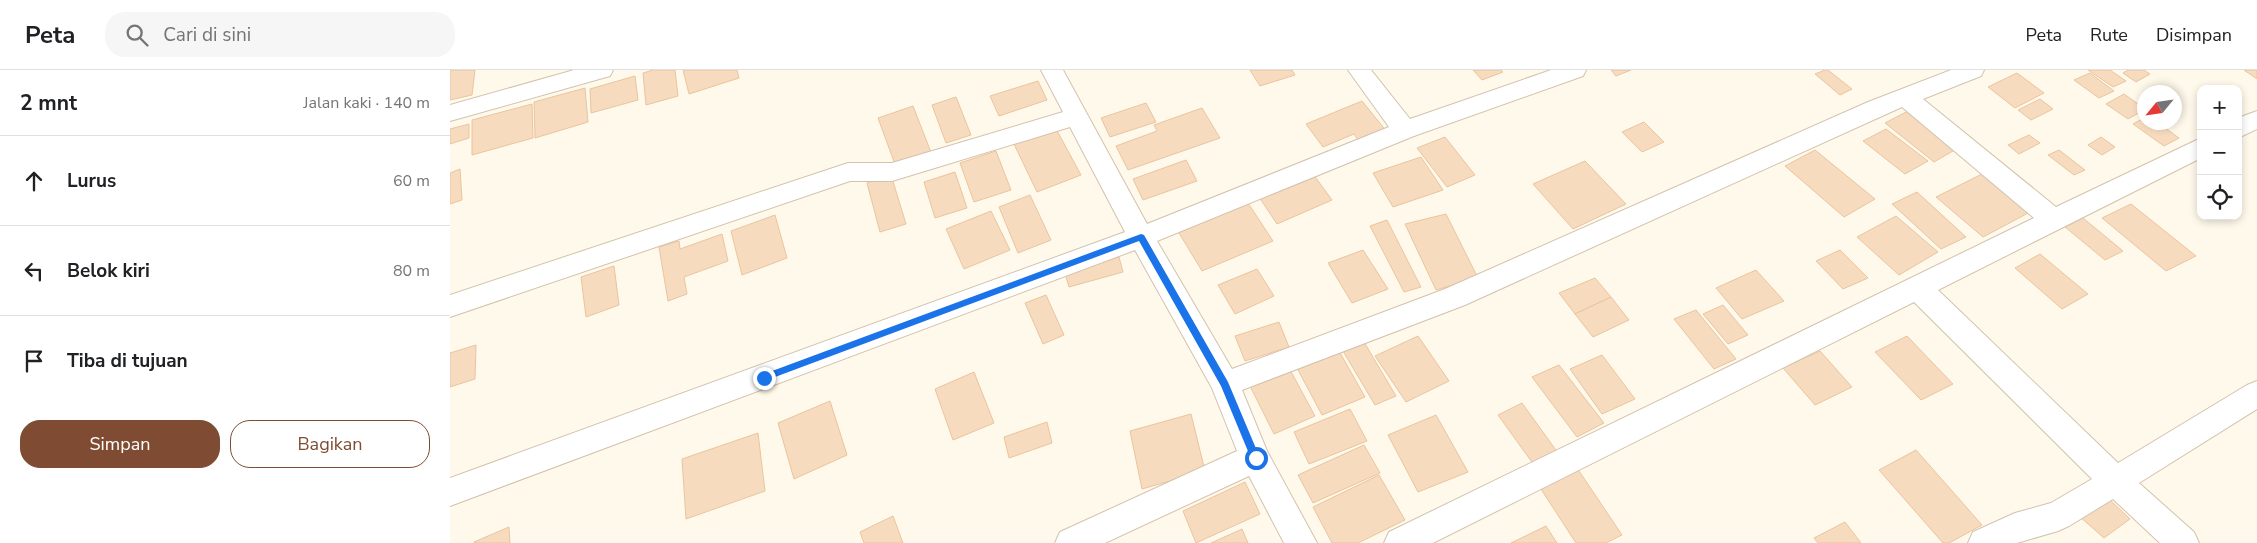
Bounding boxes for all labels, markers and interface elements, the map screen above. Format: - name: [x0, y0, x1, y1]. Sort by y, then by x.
- search box: [105, 12, 455, 57]
- text: Peta: [25, 19, 75, 51]
- icon: search: [123, 21, 151, 49]
- text: Cari di sini: [163, 22, 251, 48]
- text: Peta: [2026, 23, 2062, 47]
- text: Rute: [2090, 23, 2128, 47]
- text: Disimpan: [2156, 23, 2232, 47]
- north arrow: [2137, 85, 2182, 130]
- map controls: [2197, 85, 2242, 220]
- button: +: [2197, 85, 2242, 130]
- text: 2 mnt: [20, 89, 77, 117]
- text: Jalan kaki · 140 m: [303, 92, 430, 114]
- button: −: [2197, 130, 2242, 175]
- icon: ahead: [20, 167, 48, 195]
- text: Lurus: [67, 168, 116, 194]
- text: 60 m: [393, 170, 430, 192]
- button: locate: [2197, 175, 2242, 220]
- icon: left: [20, 257, 48, 285]
- text: Belok kiri: [67, 258, 150, 284]
- text: 80 m: [393, 260, 430, 282]
- icon: arrive: [20, 347, 48, 375]
- text: Tiba di tujuan: [67, 348, 188, 374]
- route end: [753, 367, 776, 390]
- button: Simpan: [20, 420, 220, 468]
- button: Bagikan: [230, 420, 430, 468]
- route start: [1245, 447, 1268, 470]

